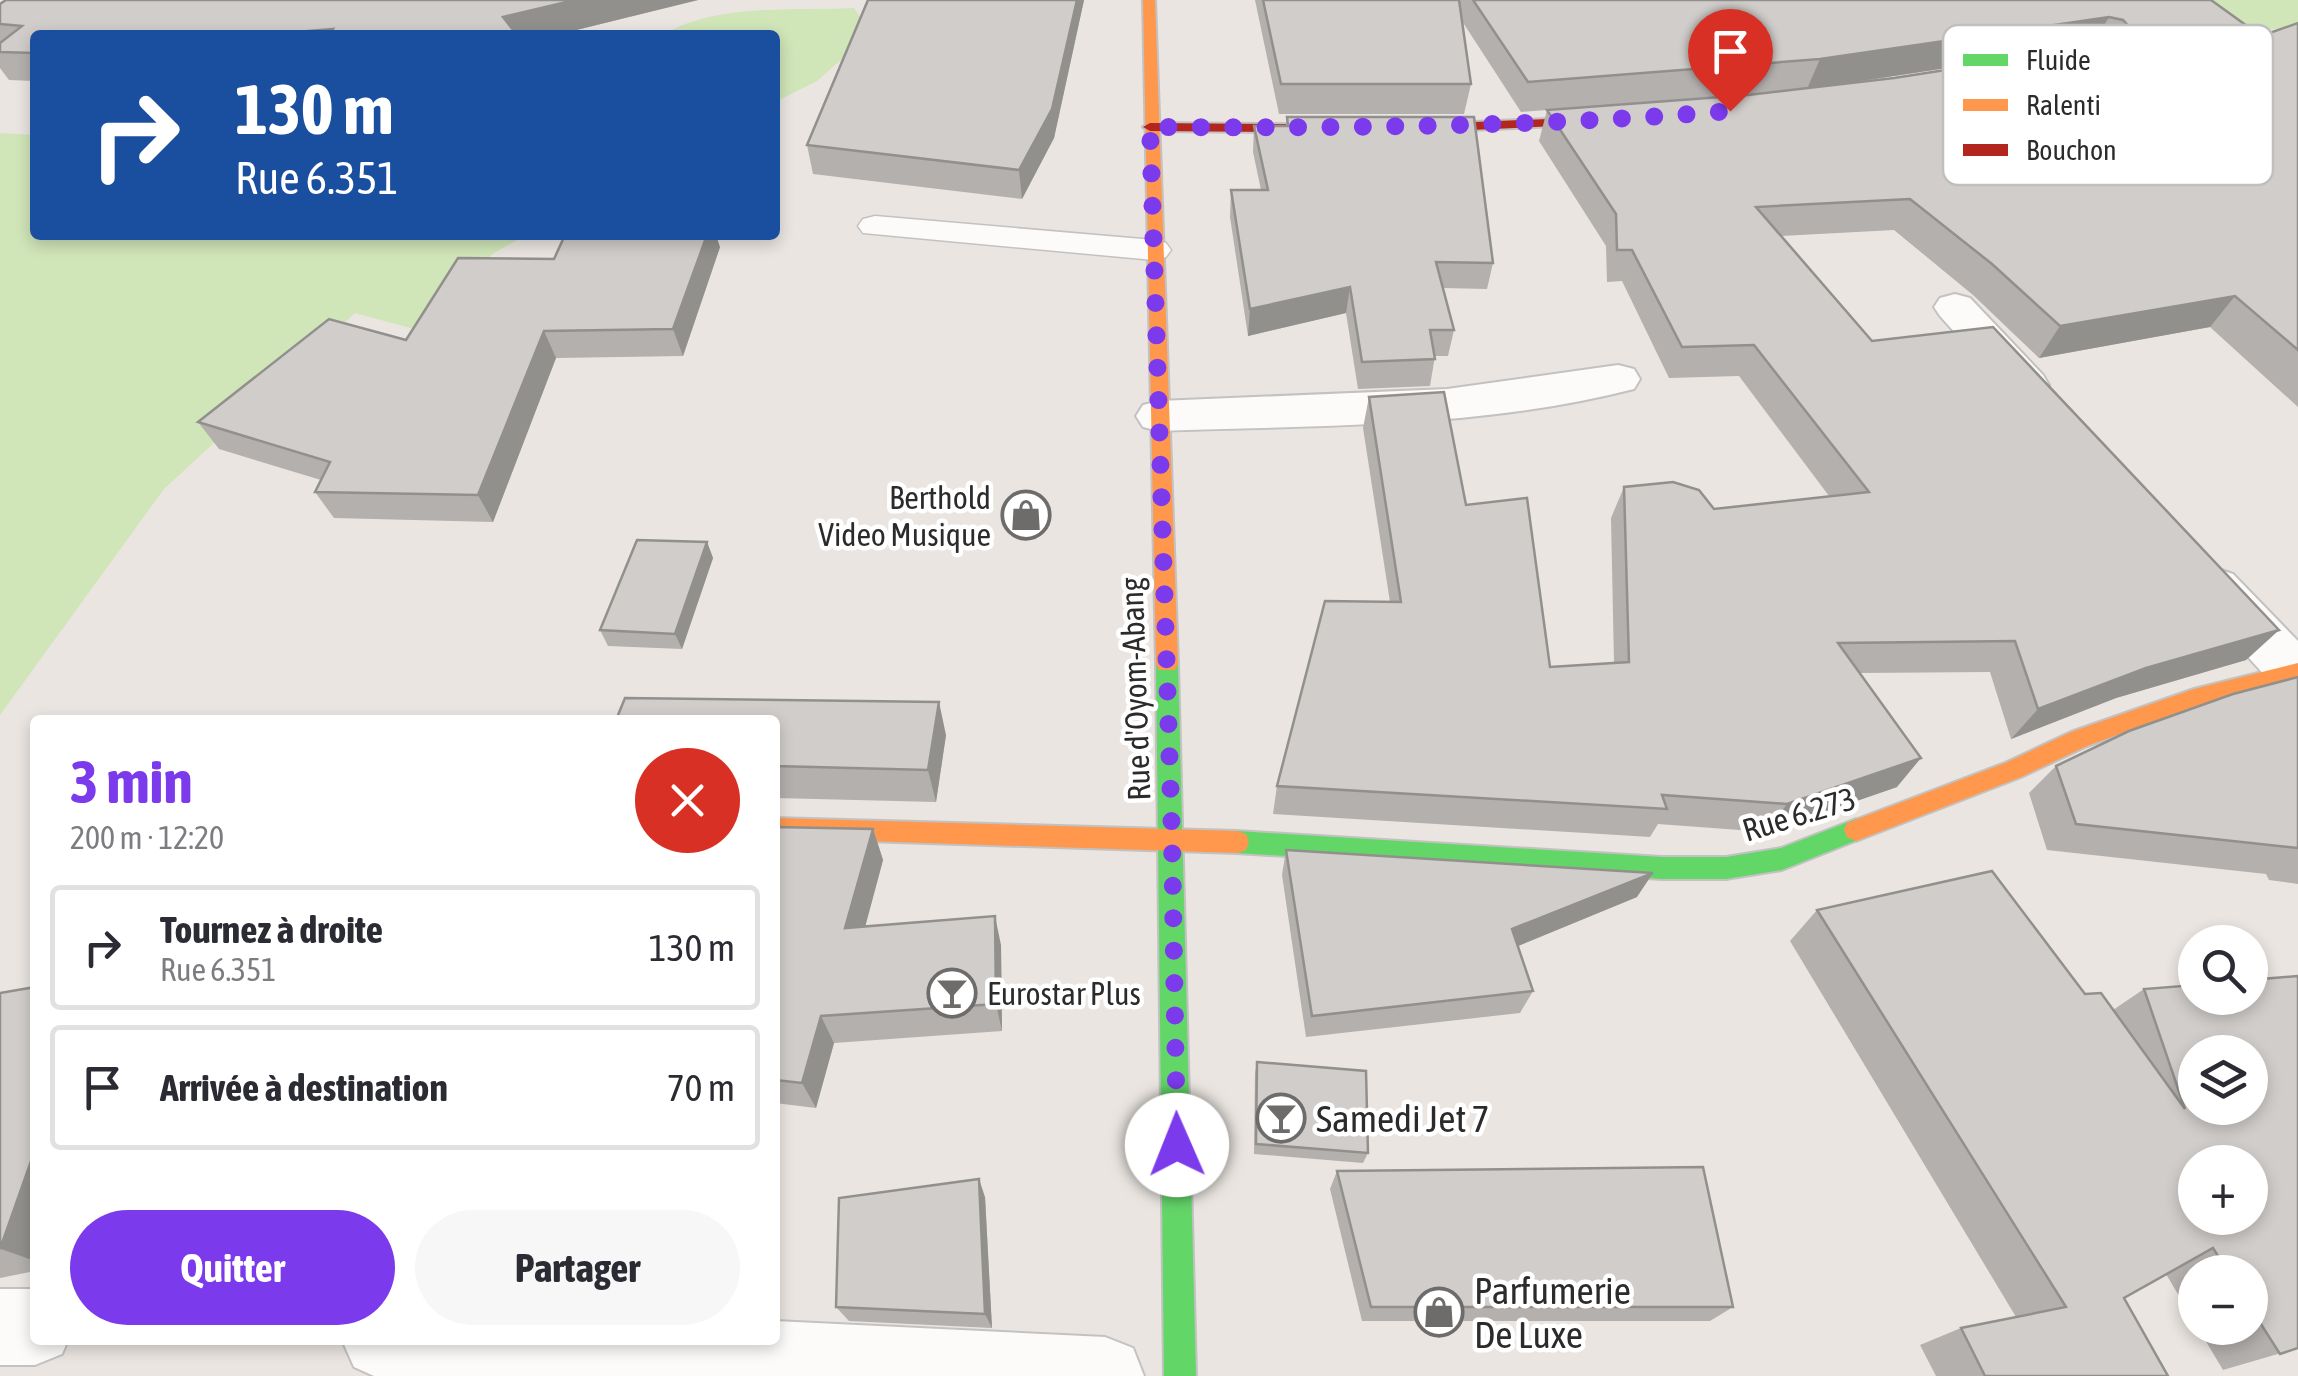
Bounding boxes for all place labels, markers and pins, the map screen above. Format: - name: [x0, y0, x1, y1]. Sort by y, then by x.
- pin: [1688, 9, 1773, 112]
- place label: Berthold Video Musique: [818, 479, 991, 553]
- shop icon: Berthold Video Musique: [1000, 489, 1052, 541]
- bar icon: Eurostar Plus: [926, 967, 978, 1019]
- place label: Eurostar Plus: [987, 975, 1141, 1012]
- bar icon: Samedi Jet 7: [1255, 1092, 1307, 1144]
- place label: Samedi Jet 7: [1316, 1097, 1489, 1140]
- place label: Parfumerie De Luxe: [1474, 1269, 1631, 1356]
- shop icon: Parfumerie De Luxe: [1413, 1286, 1465, 1338]

